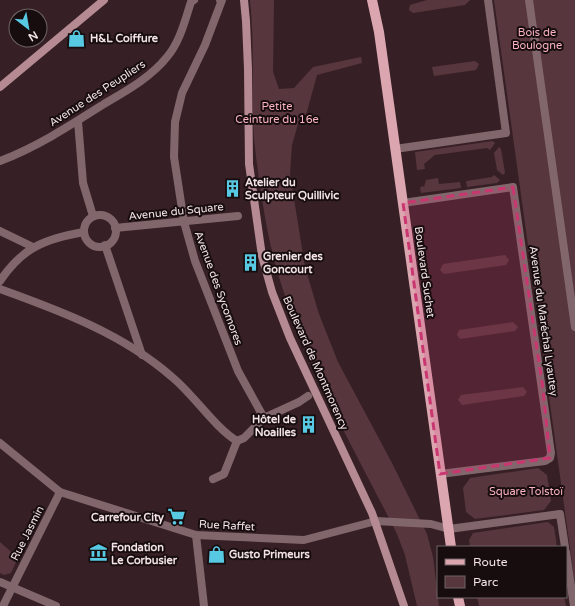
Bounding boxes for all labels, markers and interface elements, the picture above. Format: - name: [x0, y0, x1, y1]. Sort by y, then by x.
- north arrow: [8, 8, 48, 48]
- park label: Bois de Boulogne: [512, 26, 562, 52]
- text: N: [26, 28, 40, 44]
- shop icon: H&L Coiffure: [67, 28, 87, 48]
- place label: H&L Coiffure: [90, 32, 159, 45]
- street label: Avenue des Peupliers: [47, 58, 148, 129]
- park label: Petite Ceinture du 16e: [235, 100, 319, 126]
- place label: Atelier du Sculpteur Quillivic: [245, 176, 339, 203]
- building icon: Atelier du Sculpteur Quillivic: [222, 178, 242, 198]
- street label: Avenue du Square: [128, 200, 224, 223]
- street label: Boulevard Suchet: [412, 226, 437, 319]
- street label: Avenue des Sycomores: [192, 229, 245, 347]
- street label: Avenue du Maréchal Lyautey: [527, 245, 560, 397]
- place label: Grenier des Goncourt: [263, 250, 324, 276]
- building icon: Grenier des Goncourt: [240, 252, 260, 272]
- street label: Boulevard de Montmorency: [280, 294, 351, 432]
- place label: Hôtel de Noailles: [252, 413, 297, 439]
- building icon: Hôtel de Noailles: [299, 415, 319, 435]
- park label: Square Tolstoï: [489, 485, 563, 498]
- street label: Rue Jasmin: [8, 504, 47, 563]
- supermarket icon: Carrefour City: [167, 507, 187, 527]
- place label: Carrefour City: [91, 511, 164, 525]
- street label: Rue Raffet: [199, 518, 255, 533]
- place label: Fondation Le Corbusier: [111, 541, 178, 567]
- museum icon: Fondation Le Corbusier: [88, 543, 108, 563]
- shop icon: Gusto Primeurs: [206, 544, 226, 564]
- legend: [437, 546, 567, 598]
- place label: Gusto Primeurs: [229, 548, 310, 561]
- text: Route: [473, 555, 508, 569]
- text: Parc: [473, 575, 498, 589]

